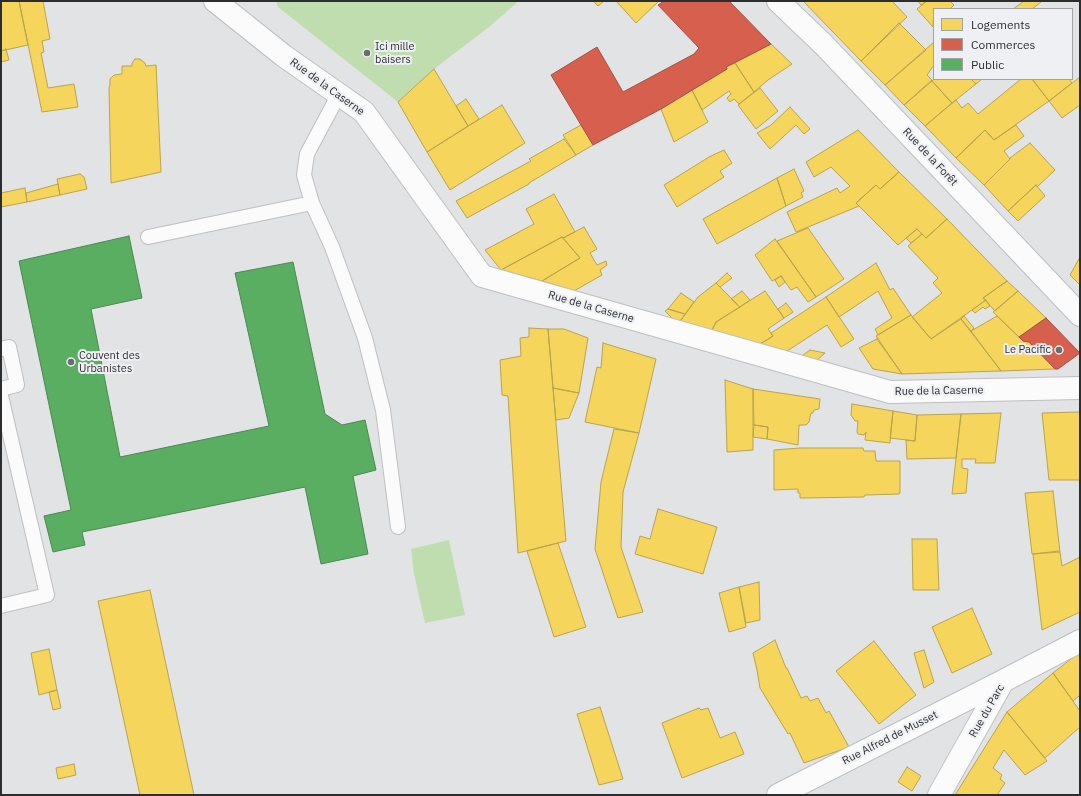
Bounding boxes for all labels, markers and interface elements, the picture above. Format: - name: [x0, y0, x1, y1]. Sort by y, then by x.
- legend: [933, 8, 1073, 80]
- text: Logements: [971, 17, 1030, 32]
- text: Commerces: [971, 37, 1035, 52]
- place label: Ici mille baisers: [375, 40, 415, 66]
- marker: Ici mille baisers: [362, 48, 372, 58]
- street label: Rue de la Caserne: [287, 56, 367, 118]
- text: Public: [971, 57, 1004, 72]
- street label: Rue de la Forêt: [900, 125, 960, 189]
- street label: Rue de la Caserne: [546, 288, 636, 326]
- place label: Le Pacific: [1004, 343, 1051, 357]
- marker: Le Pacific: [1054, 345, 1064, 355]
- place label: Couvent des Urbanistes: [79, 349, 140, 375]
- marker: Couvent des Urbanistes: [66, 357, 76, 367]
- street label: Rue de la Caserne: [894, 384, 984, 398]
- street label: Rue du Parc: [967, 682, 1007, 740]
- street label: Rue Alfred de Musset: [840, 708, 940, 768]

